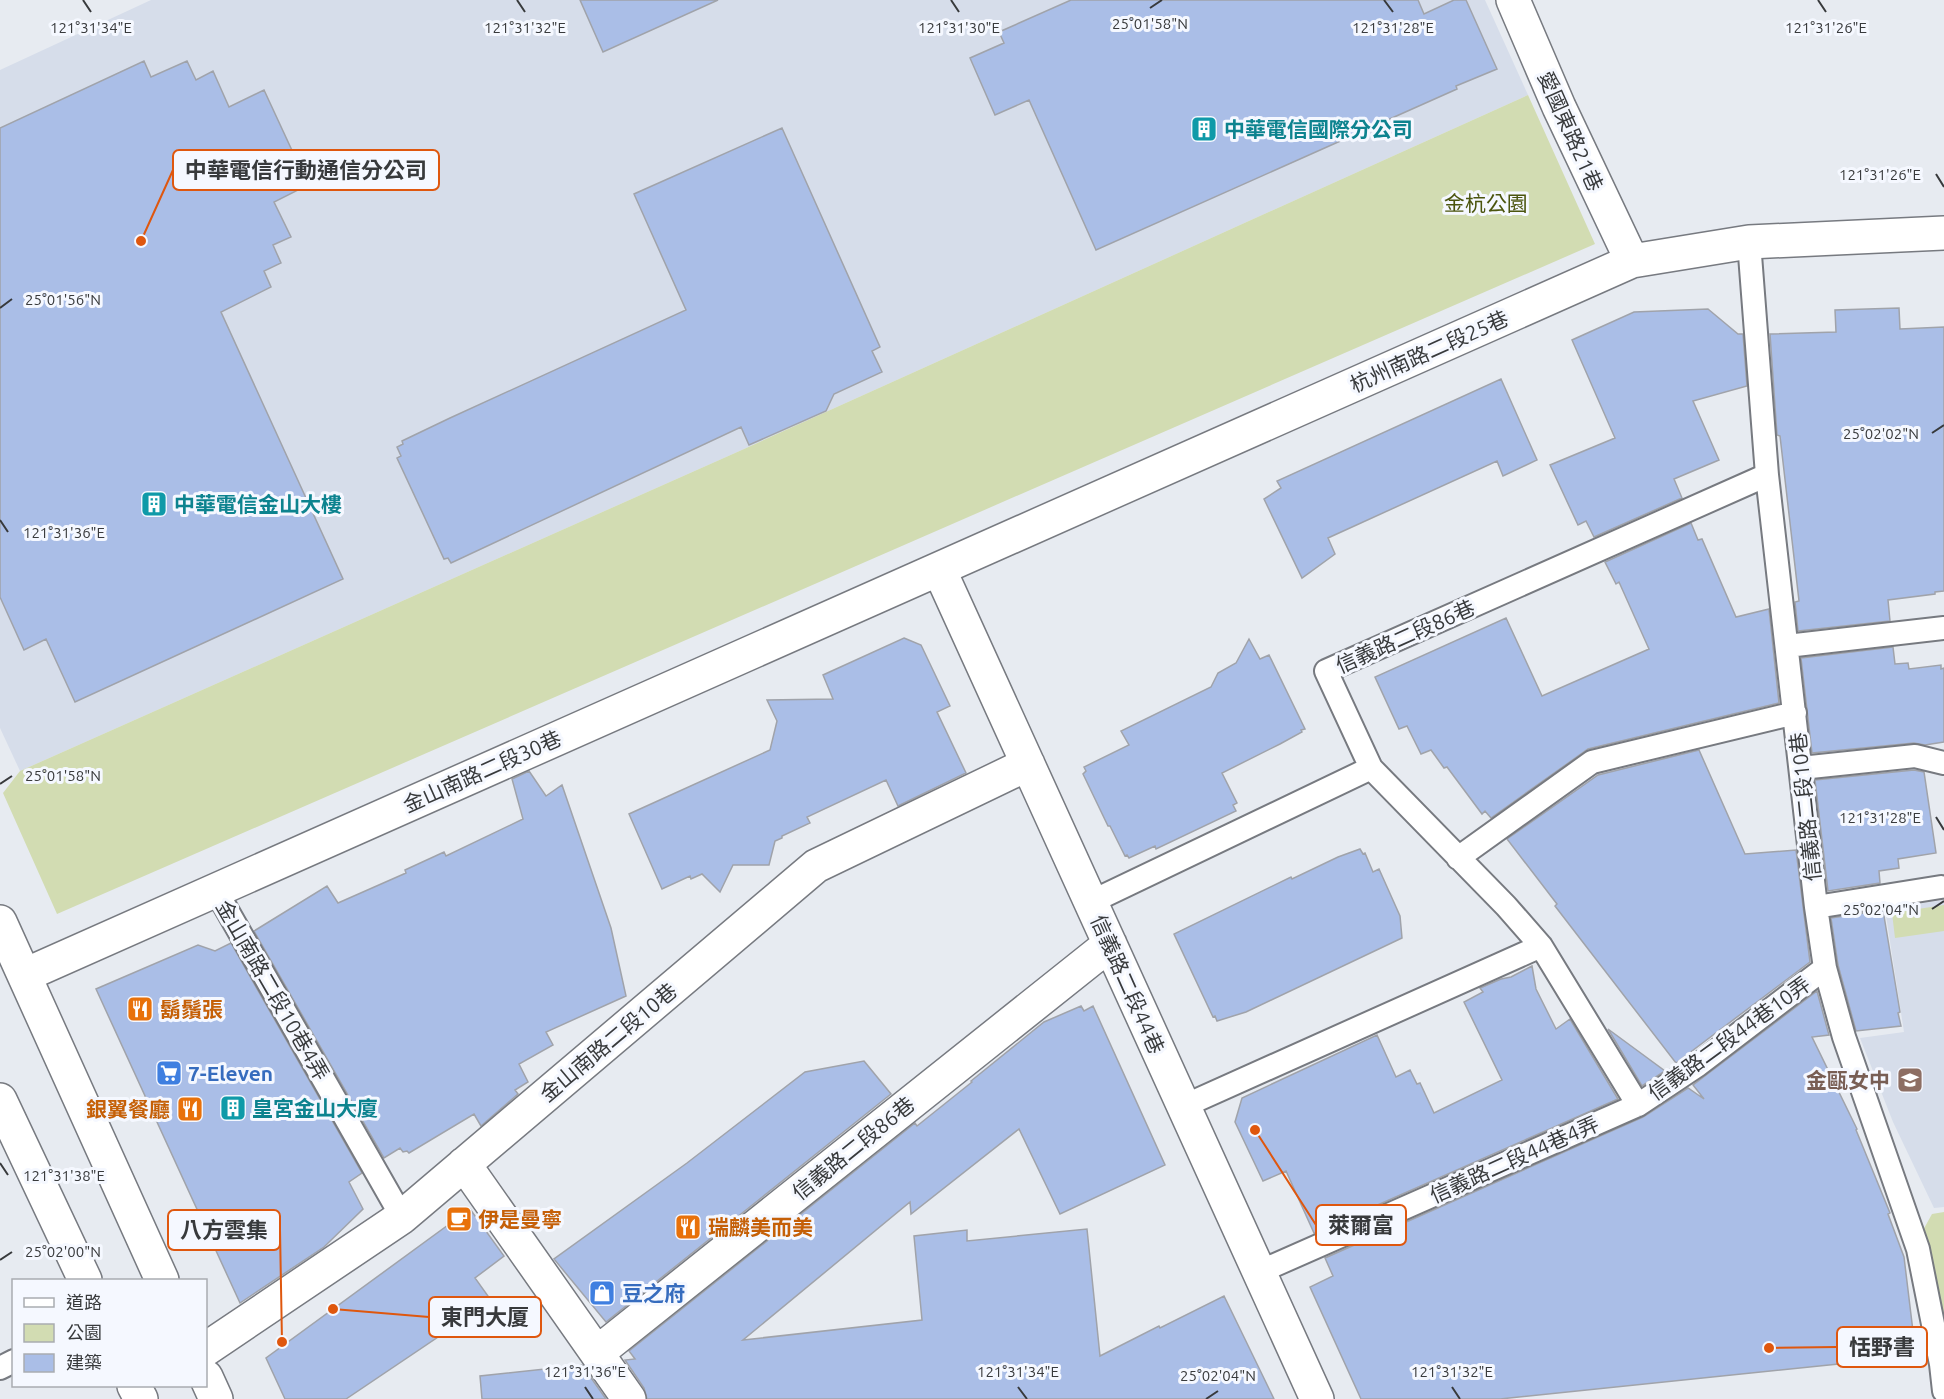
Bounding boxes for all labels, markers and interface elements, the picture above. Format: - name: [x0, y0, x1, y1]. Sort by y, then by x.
- text: 25°01'58"N: [1112, 15, 1188, 32]
- text: 121°31'34"E: [50, 19, 132, 36]
- text: 121°31'32"E: [484, 19, 566, 36]
- text: 121°31'30"E: [918, 19, 1000, 36]
- text: 121°31'28"E: [1352, 19, 1434, 36]
- text: 121°31'26"E: [1785, 19, 1867, 36]
- street label: 愛國東路21巷: [1534, 67, 1608, 195]
- building icon: 中華電信國際分公司: [1189, 114, 1219, 144]
- place label: 中華電信國際分公司: [1224, 117, 1413, 141]
- callout: 中華電信行動通信分公司: [173, 150, 439, 190]
- text: 中華電信行動通信分公司: [185, 157, 427, 182]
- text: 121°31'26"E: [1839, 166, 1921, 183]
- park label: 金杭公園: [1444, 191, 1528, 215]
- text: 25°01'56"N: [25, 291, 101, 308]
- street label: 杭州南路二段25巷: [1346, 305, 1512, 397]
- text: 25°02'02"N: [1843, 425, 1919, 442]
- building icon: 中華電信金山大樓: [139, 489, 169, 519]
- place label: 中華電信金山大樓: [174, 492, 342, 516]
- text: 121°31'36"E: [23, 524, 105, 541]
- street label: 信義路二段86巷: [1332, 595, 1478, 677]
- street label: 金山南路二段30巷: [399, 725, 565, 817]
- street label: 信義路二段10巷: [1785, 731, 1825, 883]
- text: 25°01'58"N: [25, 767, 101, 784]
- text: 121°31'28"E: [1839, 809, 1921, 826]
- street label: 金山南路二段10巷4弄: [212, 896, 334, 1084]
- text: 25°02'04"N: [1843, 901, 1919, 918]
- street label: 信義路二段44巷: [1087, 911, 1169, 1057]
- street label: 信義路二段44巷10弄: [1643, 971, 1815, 1105]
- street label: 金山南路二段10巷: [535, 978, 681, 1106]
- restaurant icon: 鬍鬚張: [125, 994, 155, 1024]
- place label: 鬍鬚張: [160, 997, 223, 1021]
- supermarket icon: 7-Eleven: [154, 1058, 184, 1088]
- place label: 7-Eleven: [188, 1061, 273, 1085]
- school or university icon: 金甌女中: [1895, 1065, 1925, 1095]
- place label: 金甌女中: [1806, 1068, 1890, 1092]
- street label: 信義路二段86巷: [787, 1092, 919, 1204]
- building icon: 皇宮金山大廈: [218, 1093, 248, 1123]
- restaurant icon: 銀翼餐廳: [175, 1094, 205, 1124]
- place label: 皇宮金山大廈: [252, 1096, 378, 1120]
- place label: 銀翼餐廳: [86, 1097, 170, 1121]
- street label: 信義路二段44巷4弄: [1426, 1111, 1602, 1207]
- text: 121°31'38"E: [23, 1167, 105, 1184]
- cafe icon: 伊是曼寧: [444, 1204, 474, 1234]
- callout: 萊爾富: [1316, 1205, 1406, 1245]
- place label: 伊是曼寧: [478, 1207, 562, 1231]
- callout: 八方雲集: [168, 1210, 280, 1250]
- restaurant icon: 瑞麟美而美: [673, 1212, 703, 1242]
- text: 萊爾富: [1328, 1212, 1394, 1237]
- place label: 瑞麟美而美: [708, 1215, 813, 1239]
- text: 八方雲集: [180, 1217, 268, 1242]
- text: 25°02'00"N: [25, 1243, 101, 1260]
- shop icon: 豆之府: [587, 1278, 617, 1308]
- legend: [12, 1279, 207, 1387]
- place label: 豆之府: [622, 1281, 685, 1305]
- text: 道路: [66, 1292, 102, 1312]
- callout: 東門大厦: [429, 1297, 541, 1337]
- text: 東門大厦: [441, 1304, 529, 1329]
- text: 公園: [66, 1322, 102, 1342]
- callout: 恬野書: [1837, 1327, 1927, 1367]
- text: 恬野書: [1849, 1334, 1915, 1359]
- text: 建築: [66, 1352, 102, 1372]
- text: 121°31'36"E: [544, 1363, 626, 1380]
- text: 121°31'34"E: [977, 1363, 1059, 1380]
- text: 121°31'32"E: [1411, 1363, 1493, 1380]
- text: 25°02'04"N: [1180, 1367, 1256, 1384]

